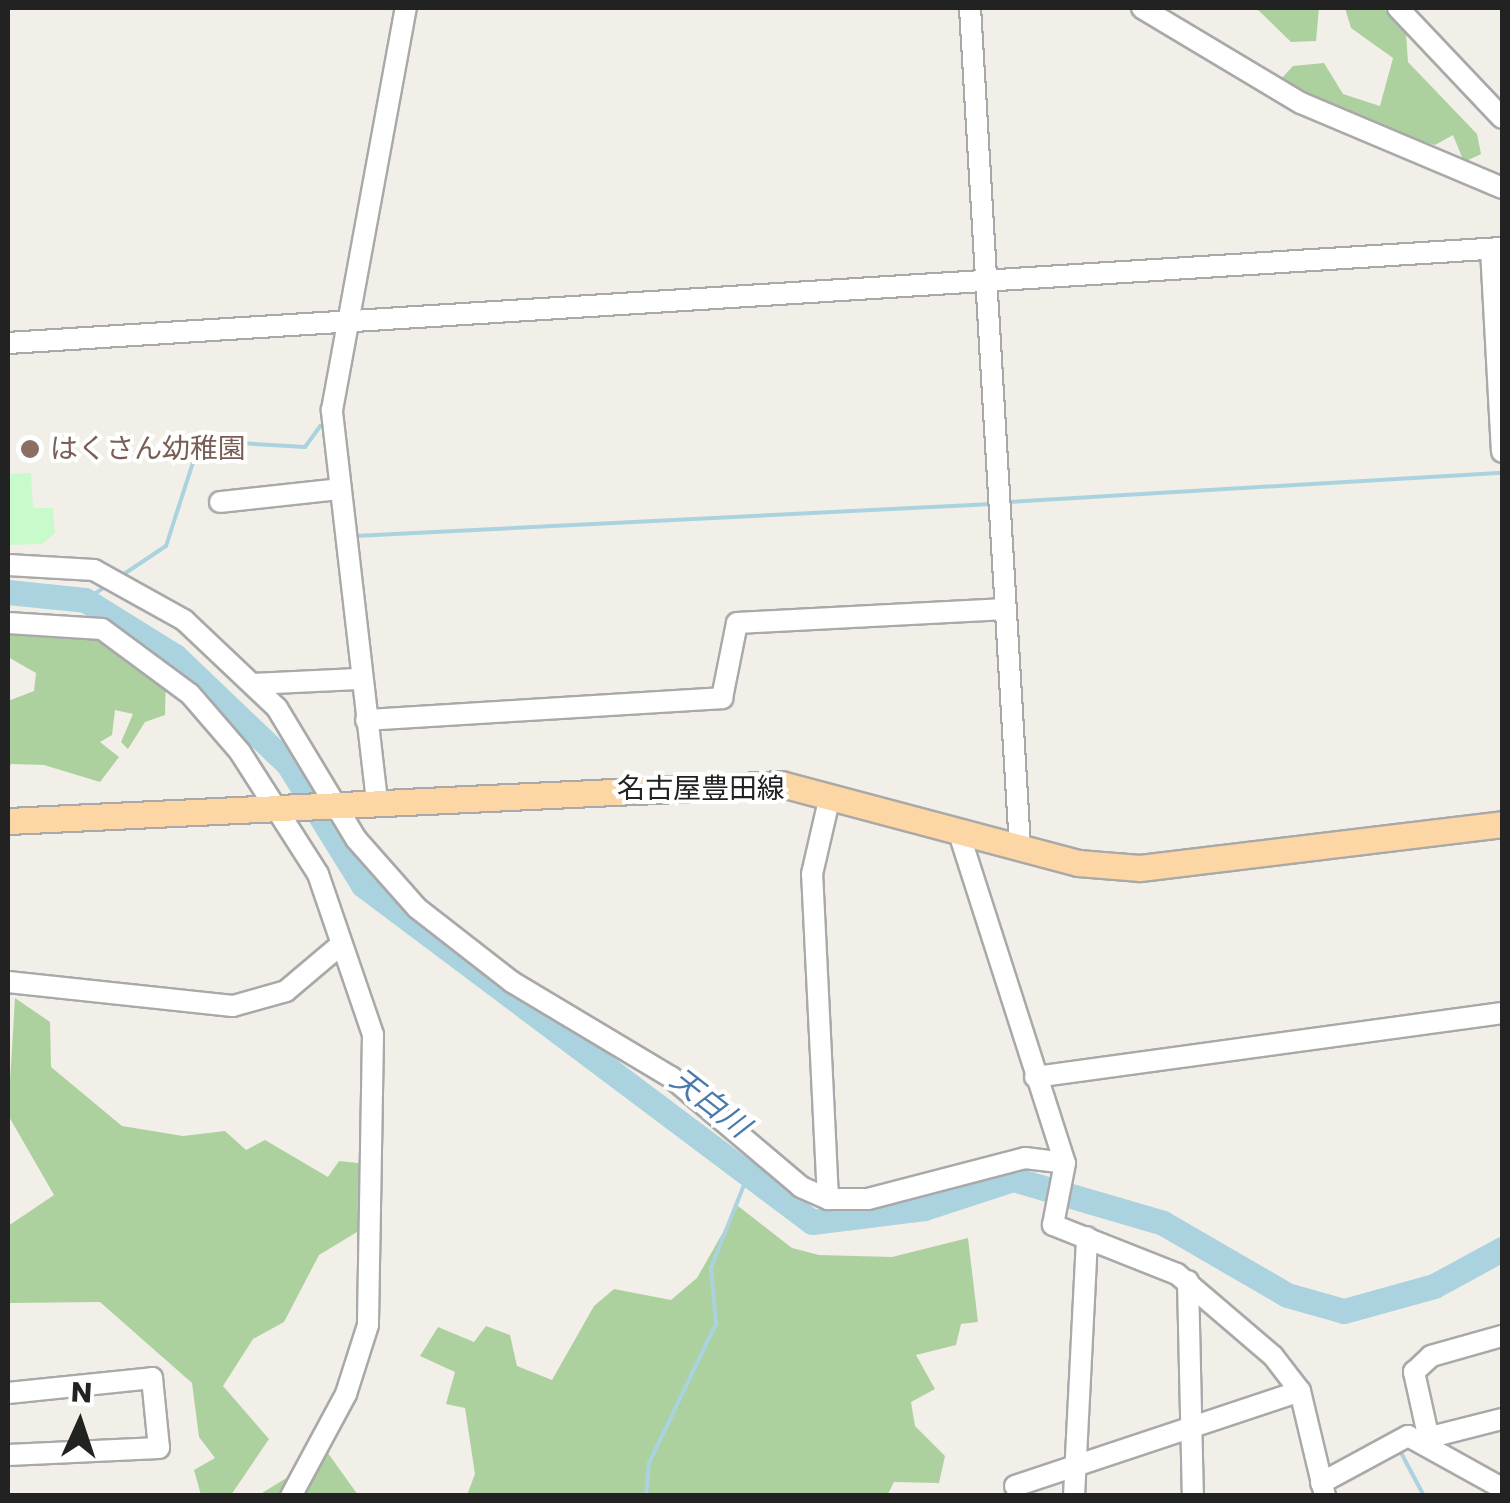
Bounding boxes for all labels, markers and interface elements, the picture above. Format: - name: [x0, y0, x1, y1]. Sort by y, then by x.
- place label: はくさん幼稚園: [50, 432, 246, 466]
- marker: はくさん幼稚園: [19, 438, 41, 460]
- street label: 名古屋豊田線: [617, 772, 785, 806]
- water label: 天白川: [663, 1061, 757, 1145]
- north arrow: [30, 1373, 130, 1473]
- text: N: [70, 1373, 93, 1413]

